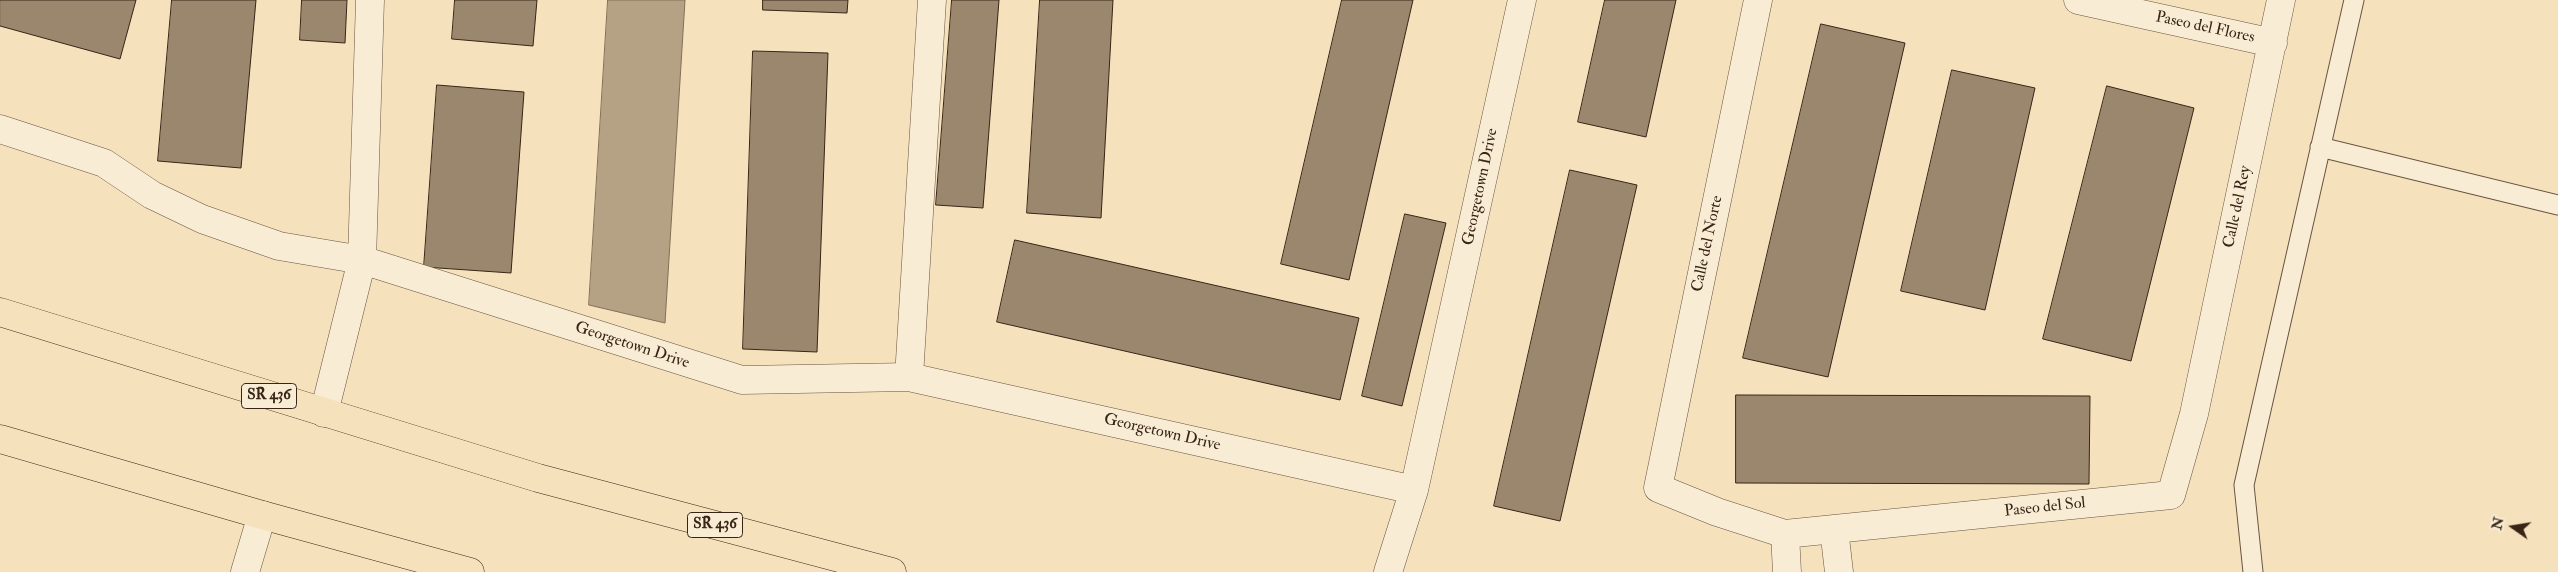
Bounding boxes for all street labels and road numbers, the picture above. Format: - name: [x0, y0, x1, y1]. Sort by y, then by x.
- street label: Paseo del Flores: [2154, 8, 2256, 48]
- street label: Georgetown Drive: [1459, 127, 1503, 247]
- street label: Calle del Rey: [2220, 164, 2256, 250]
- street label: Calle del Norte: [1688, 194, 1728, 294]
- street label: Georgetown Drive: [572, 318, 692, 374]
- road number: SR 436: [242, 384, 296, 408]
- street label: Georgetown Drive: [1102, 410, 1222, 456]
- street label: Paseo del Sol: [2003, 494, 2087, 522]
- road number: SR 436: [688, 512, 742, 538]

